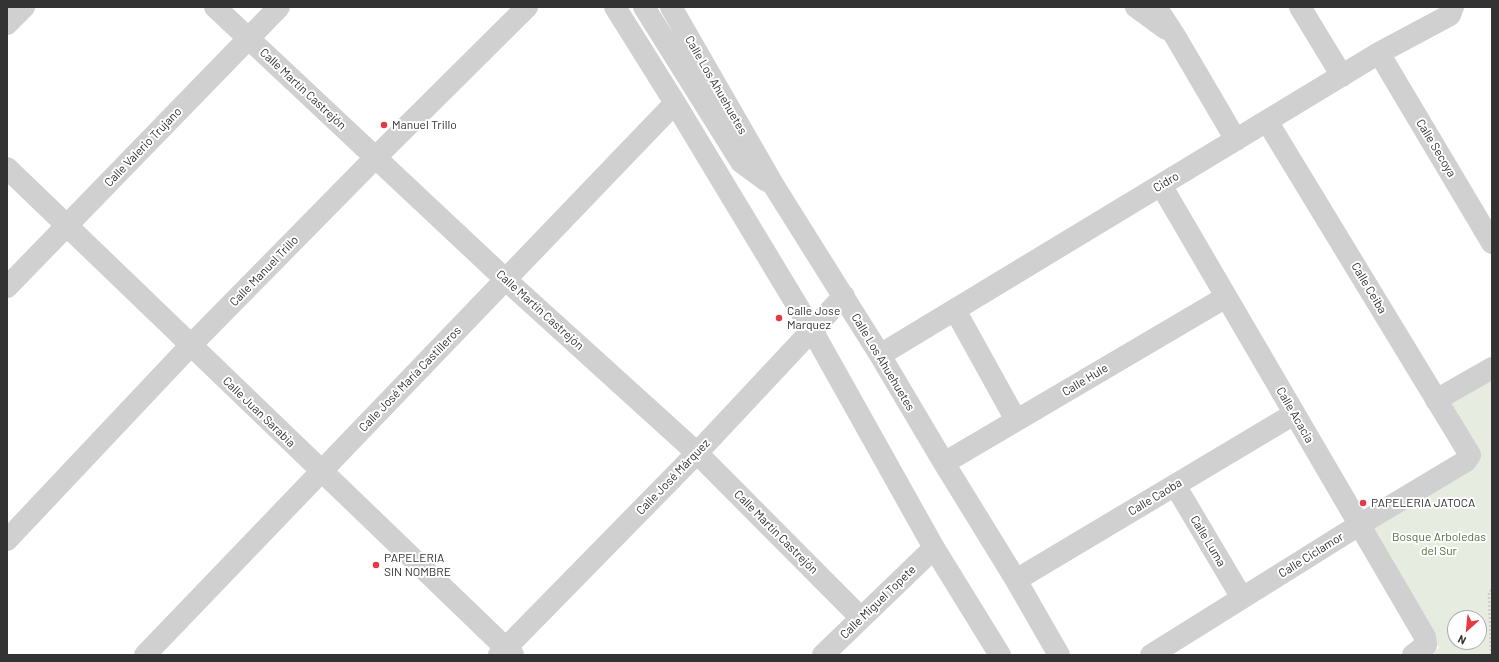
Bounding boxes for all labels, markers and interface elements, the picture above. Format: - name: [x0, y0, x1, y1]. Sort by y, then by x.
- street label: Calle Los Ahuehuetes: [682, 33, 750, 137]
- street label: Calle Martín Castrejón: [257, 45, 349, 133]
- street label: Calle Valerio Trujano: [101, 104, 185, 190]
- street label: Calle Secoya: [1413, 116, 1459, 180]
- place label: Manuel Trillo: [392, 118, 457, 132]
- marker: Manuel Trillo: [379, 120, 389, 130]
- street label: Cidro: [1150, 169, 1182, 195]
- street label: Calle Manuel Trillo: [227, 233, 301, 309]
- street label: Calle Ceiba: [1348, 260, 1390, 316]
- street label: Calle Martín Castrejón: [493, 267, 587, 353]
- place label: Calle Jose Marquez: [787, 304, 840, 332]
- street label: Calle Los Ahuehuetes: [848, 311, 918, 413]
- marker: Calle Jose Marquez: [774, 313, 784, 323]
- street label: Calle José María Castilleros: [356, 323, 464, 435]
- street label: Calle Hule: [1059, 361, 1111, 399]
- street label: Calle Juan Sarabia: [220, 374, 298, 450]
- street label: Calle Acacia: [1273, 384, 1317, 446]
- street label: Calle José Márquez: [633, 436, 713, 518]
- street label: Calle Caoba: [1125, 475, 1185, 519]
- street label: Calle Martín Castrejón: [731, 487, 821, 577]
- place label: PAPELERIA JATOCA: [1371, 496, 1475, 510]
- marker: PAPELERIA JATOCA: [1358, 498, 1368, 508]
- street label: Calle Luma: [1187, 513, 1229, 569]
- street label: Calle Ciclamor: [1276, 529, 1346, 581]
- park label: Bosque Arboledas del Sur: [1392, 530, 1486, 558]
- place label: PAPELERIA SIN NOMBRE: [384, 551, 451, 579]
- marker: PAPELERIA SIN NOMBRE: [371, 560, 381, 570]
- street label: Calle Miguel Topete: [837, 562, 919, 642]
- north arrow: [1447, 610, 1487, 650]
- text: N: [1456, 633, 1468, 648]

